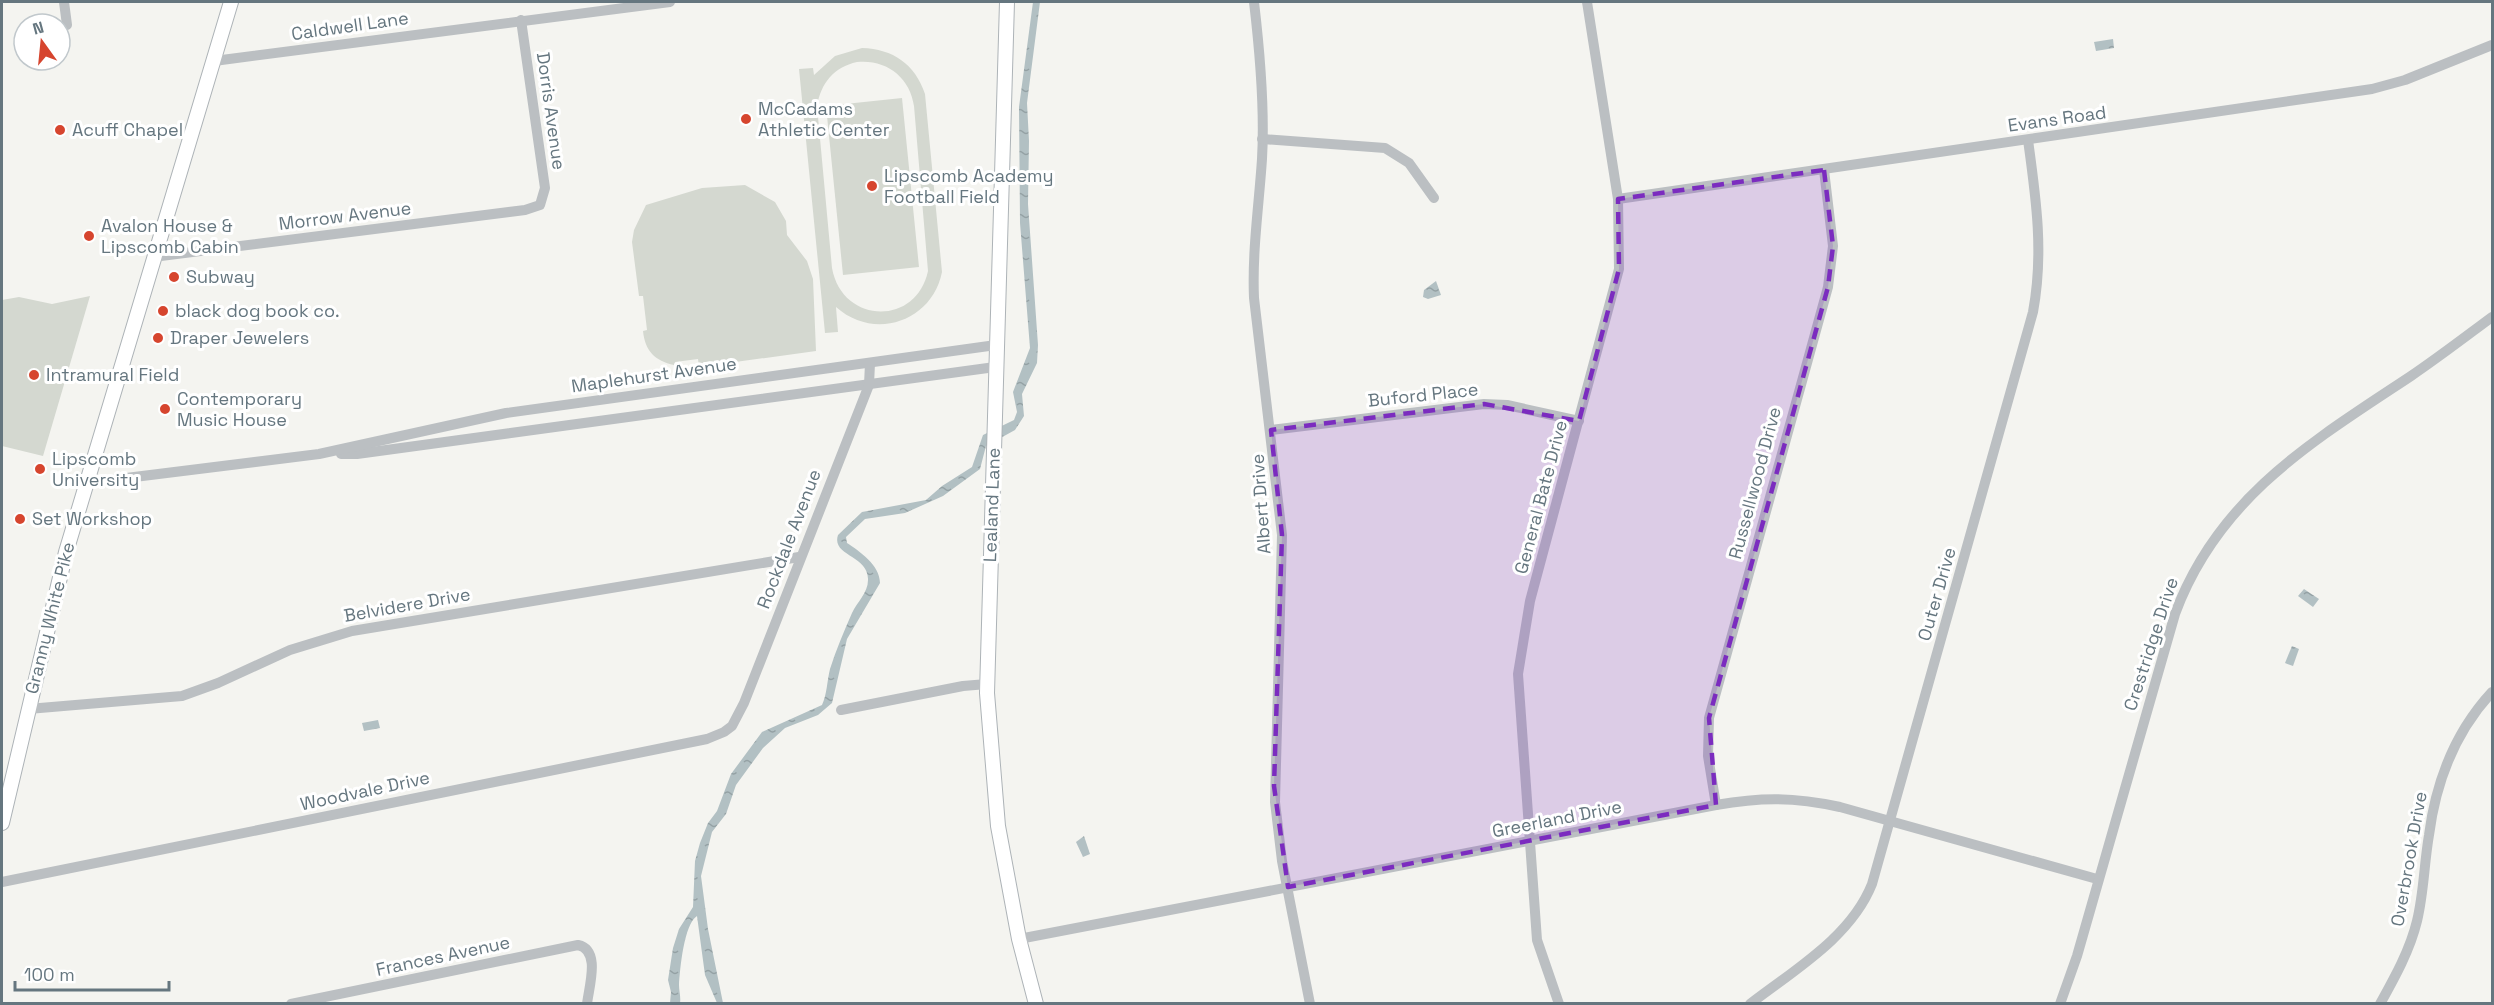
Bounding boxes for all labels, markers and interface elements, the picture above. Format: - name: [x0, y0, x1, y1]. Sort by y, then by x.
- street label: Caldwell Lane: [290, 6, 410, 45]
- north arrow: [12, 12, 72, 72]
- text: N: [30, 16, 46, 40]
- street label: Dorris Avenue: [532, 51, 571, 171]
- place label: McCadams Athletic Center: [758, 97, 890, 141]
- street label: Evans Road: [2006, 100, 2108, 137]
- marker: McCadams Athletic Center: [739, 112, 753, 126]
- place label: Acuff Chapel: [72, 118, 183, 141]
- marker: Acuff Chapel: [53, 123, 67, 137]
- place label: Lipscomb Academy Football Field: [884, 164, 1053, 208]
- marker: Lipscomb Academy Football Field: [865, 179, 879, 193]
- street label: Morrow Avenue: [277, 196, 412, 235]
- place label: Avalon House & Lipscomb Cabin: [101, 214, 239, 258]
- marker: Avalon House & Lipscomb Cabin: [82, 229, 96, 243]
- place label: Subway: [186, 265, 255, 288]
- marker: Subway: [167, 270, 181, 284]
- place label: black dog book co.: [175, 299, 340, 322]
- marker: black dog book co.: [156, 304, 170, 318]
- place label: Draper Jewelers: [170, 326, 309, 349]
- marker: Draper Jewelers: [151, 331, 165, 345]
- street label: Maplehurst Avenue: [570, 352, 738, 397]
- place label: Intramural Field: [46, 363, 179, 386]
- marker: Intramural Field: [27, 368, 41, 382]
- street label: Buford Place: [1367, 377, 1479, 412]
- place label: Contemporary Music House: [177, 387, 302, 431]
- marker: Contemporary Music House: [158, 402, 172, 416]
- street label: Russellwood Drive: [1723, 404, 1786, 562]
- street label: General Bate Drive: [1509, 418, 1572, 576]
- place label: Lipscomb University: [52, 447, 139, 491]
- street label: Lealand Lane: [978, 447, 1005, 563]
- street label: Albert Drive: [1246, 453, 1275, 555]
- marker: Lipscomb University: [33, 462, 47, 476]
- street label: Rockdale Avenue: [751, 466, 826, 612]
- place label: Set Workshop: [32, 507, 152, 530]
- marker: Set Workshop: [13, 512, 27, 526]
- street label: Granny White Pike: [20, 540, 80, 696]
- street label: Outer Drive: [1912, 544, 1961, 643]
- street label: Crestridge Drive: [2118, 574, 2183, 713]
- street label: Belvidere Drive: [342, 582, 472, 627]
- street label: Woodvale Drive: [298, 766, 432, 815]
- street label: Overbrook Drive: [2385, 790, 2432, 928]
- street label: Greerland Drive: [1490, 795, 1624, 842]
- street label: Frances Avenue: [374, 930, 512, 981]
- scale bar: [15, 954, 170, 992]
- text: 100 m: [24, 963, 75, 986]

